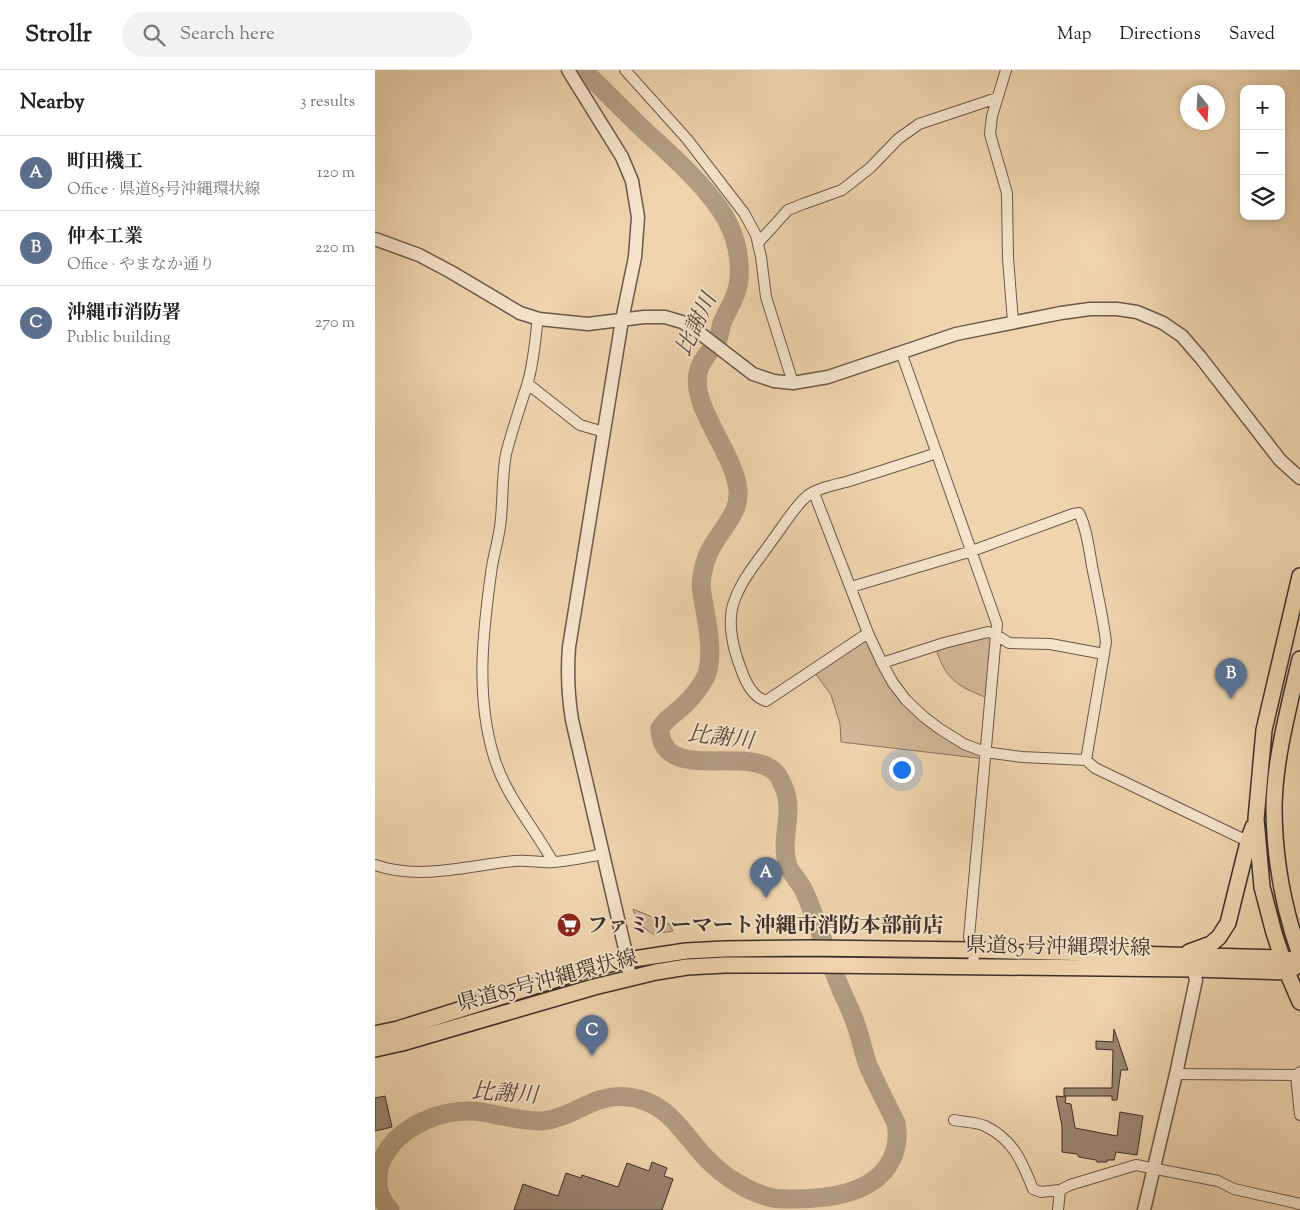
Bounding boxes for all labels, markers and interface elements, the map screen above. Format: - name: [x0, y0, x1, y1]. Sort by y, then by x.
- search box: [122, 12, 472, 57]
- text: Strollr: [25, 18, 92, 52]
- icon: search: [140, 21, 168, 49]
- text: Search here: [180, 21, 275, 48]
- text: Map: [1057, 22, 1092, 48]
- text: Directions: [1120, 22, 1201, 48]
- text: Saved: [1229, 22, 1275, 48]
- north arrow: [1180, 85, 1225, 130]
- map controls: [1240, 85, 1285, 220]
- button: +: [1240, 85, 1285, 130]
- text: Nearby: [20, 88, 85, 118]
- text: 3 results: [300, 91, 355, 114]
- button: −: [1240, 130, 1285, 175]
- text: 町田機工: [67, 149, 143, 176]
- text: A: [30, 162, 43, 185]
- text: 120 m: [317, 162, 355, 185]
- button: layers: [1240, 175, 1285, 220]
- text: Office · 県道85号沖縄環状線: [67, 179, 261, 202]
- text: 仲本工業: [67, 224, 143, 251]
- text: B: [31, 237, 41, 260]
- text: 220 m: [315, 237, 355, 260]
- text: Office · やまなか通り: [67, 254, 215, 277]
- water label: 比謝川: [669, 287, 727, 362]
- text: 沖縄市消防署: [67, 300, 181, 327]
- text: C: [30, 312, 42, 335]
- text: 270 m: [315, 312, 355, 335]
- text: Public building: [67, 327, 171, 350]
- pin: B: [1215, 658, 1247, 699]
- water label: 比謝川: [686, 719, 757, 759]
- your location: [889, 757, 915, 783]
- pin: A: [750, 857, 782, 898]
- supermarket icon: ファミリーマート沖縄市消防本部前店: [556, 912, 582, 938]
- place label: ファミリーマート沖縄市消防本部前店: [587, 912, 944, 942]
- street label: 県道85号沖縄環状線: [965, 931, 1151, 965]
- street label: 県道85号沖縄環状線: [454, 943, 641, 1020]
- pin: C: [576, 1015, 608, 1056]
- water label: 比謝川: [471, 1077, 541, 1113]

